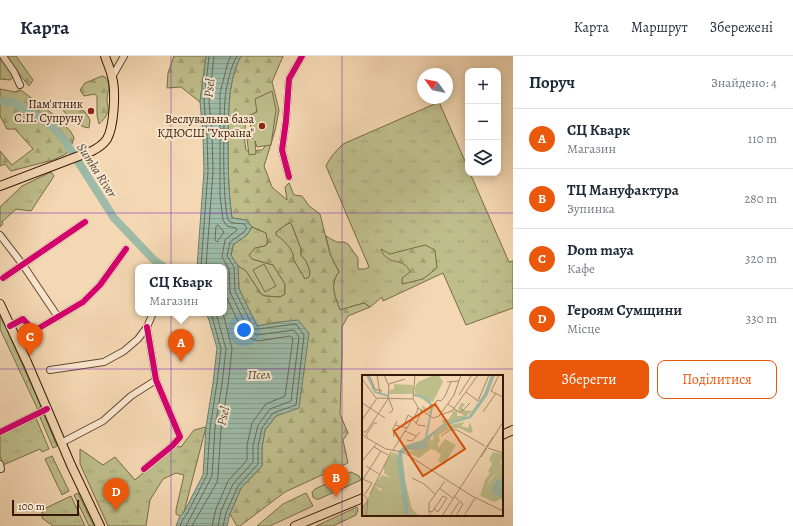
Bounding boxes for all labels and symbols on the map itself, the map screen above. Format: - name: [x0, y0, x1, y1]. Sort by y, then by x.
- north arrow: [417, 68, 453, 104]
- water label: Psel: [200, 77, 219, 98]
- place label: Пам'ятник С.П. Супруну: [14, 96, 84, 126]
- marker: Пам'ятник С.П. Супруну: [86, 106, 96, 116]
- place label: Веслувальна база КДЮСШ "Україна": [157, 111, 254, 141]
- marker: Веслувальна база КДЮСШ "Україна": [257, 121, 267, 131]
- water label: Sumka River: [73, 140, 121, 201]
- your location: [234, 320, 254, 340]
- pin: C: [17, 323, 43, 356]
- pin: A: [168, 329, 194, 362]
- water label: Псел: [247, 366, 271, 383]
- inset map: [362, 375, 503, 516]
- water label: Psel: [213, 404, 234, 427]
- pin: B: [323, 464, 349, 497]
- pin: D: [103, 478, 129, 511]
- scale bar: [12, 498, 79, 517]

